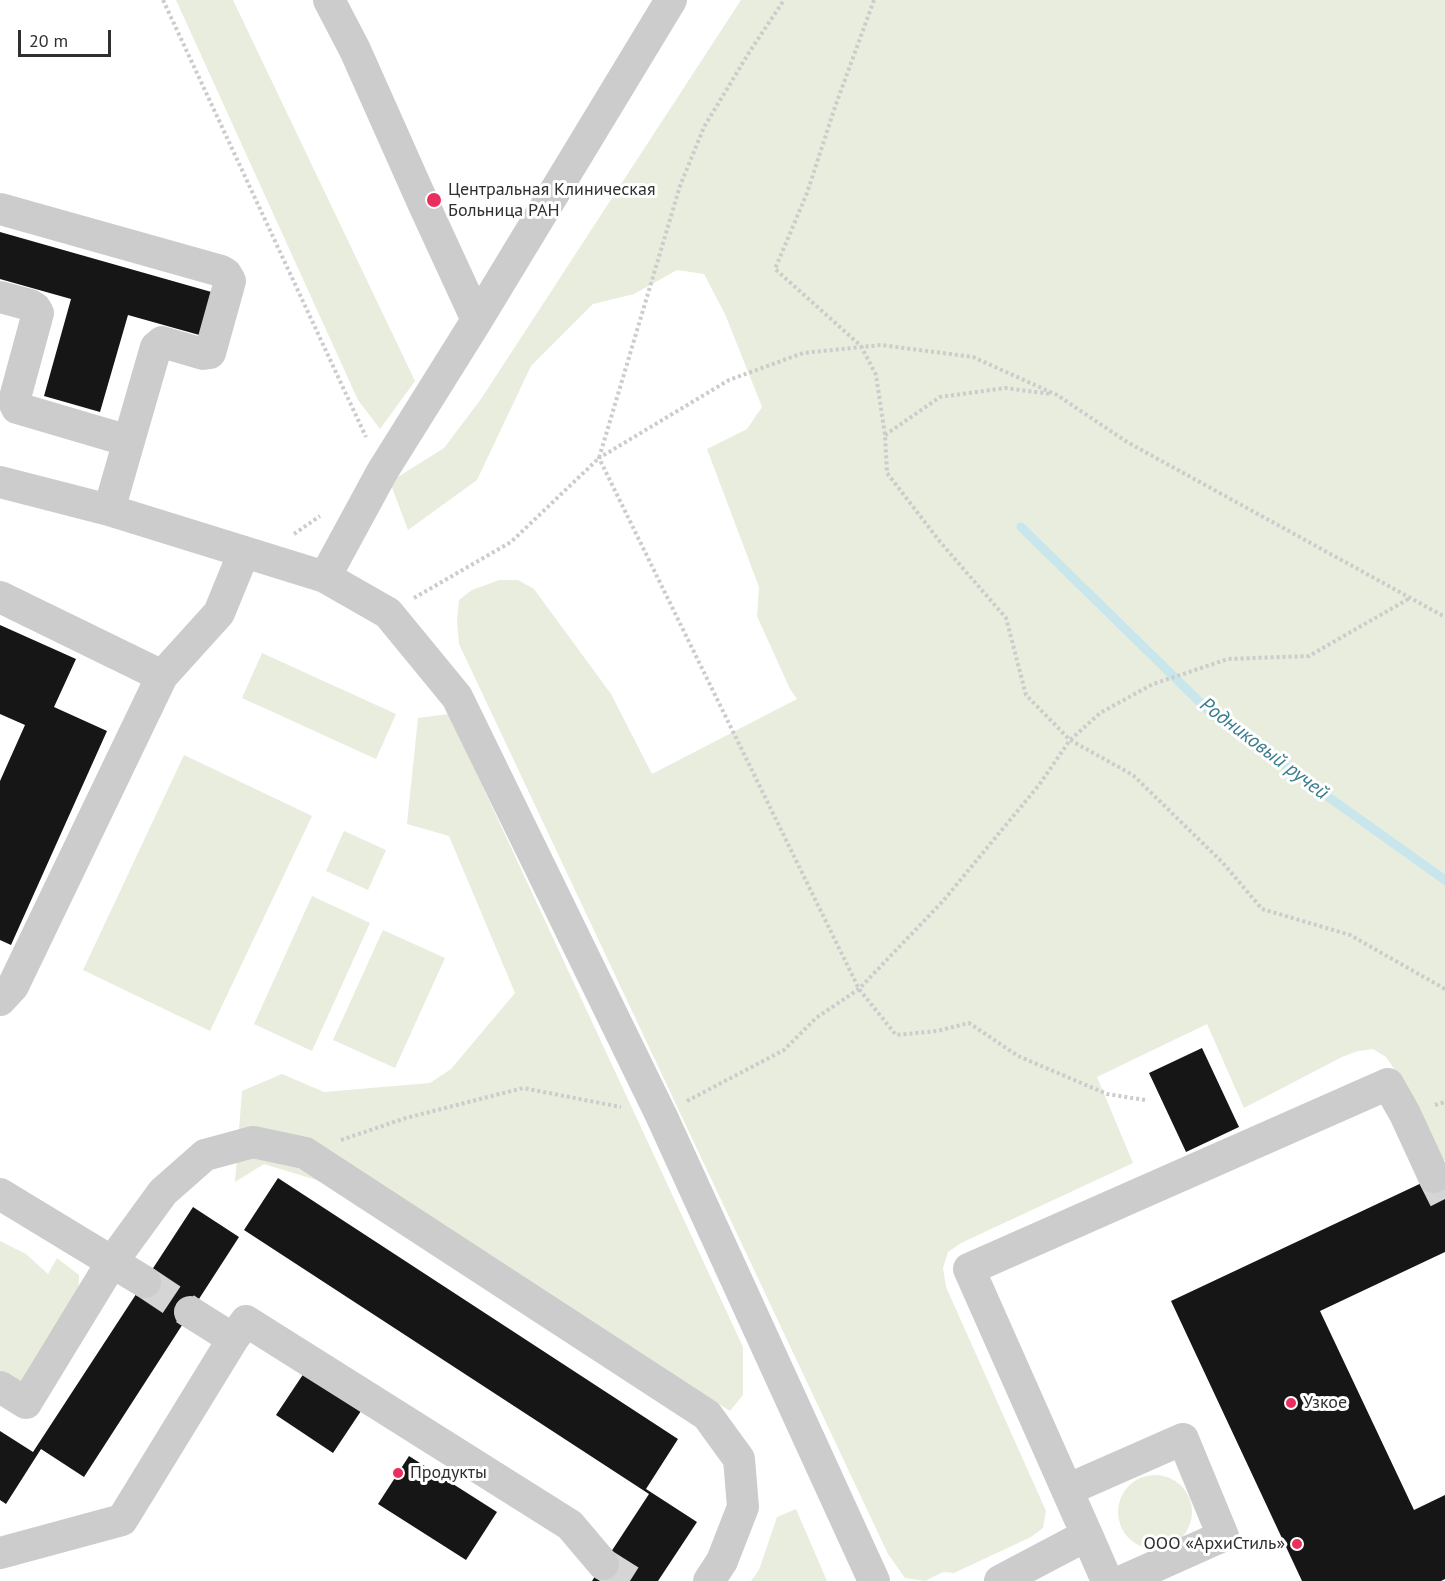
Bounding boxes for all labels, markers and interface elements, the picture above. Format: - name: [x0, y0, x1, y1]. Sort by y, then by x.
- scale bar: [21, 18, 114, 56]
- text: 20 m: [29, 29, 68, 52]
- place label: Центральная Клиническая Больница РАН: [448, 179, 655, 222]
- marker: Центральная Клиническая Больница РАН: [425, 191, 443, 209]
- water label: Родниковый ручей: [1195, 693, 1333, 805]
- place label: Узкое: [1303, 1392, 1347, 1414]
- marker: Узкое: [1284, 1396, 1298, 1410]
- place label: Продукты: [410, 1462, 487, 1484]
- marker: Продукты: [391, 1466, 405, 1480]
- place label: ООО «АрхиСтиль»: [1144, 1533, 1285, 1555]
- marker: ООО «АрхиСтиль»: [1290, 1537, 1304, 1551]

